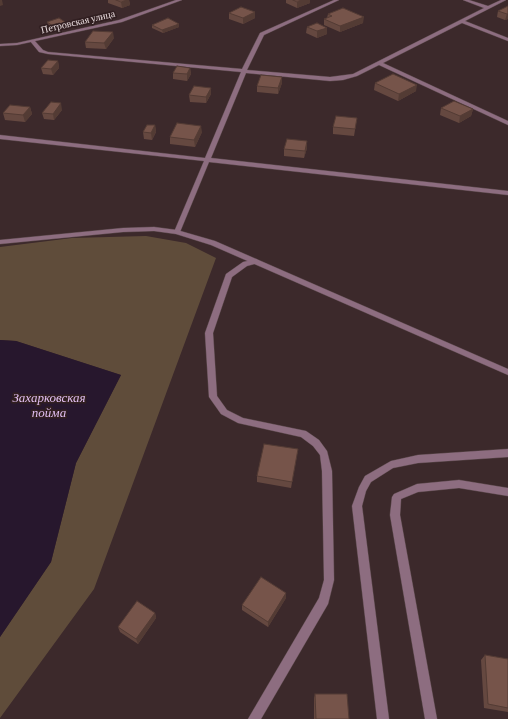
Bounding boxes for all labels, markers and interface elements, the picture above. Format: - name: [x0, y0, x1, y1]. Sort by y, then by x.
- street label: Петровская улица: [40, 8, 116, 36]
- water label: Захарковская пойма: [12, 390, 86, 421]

